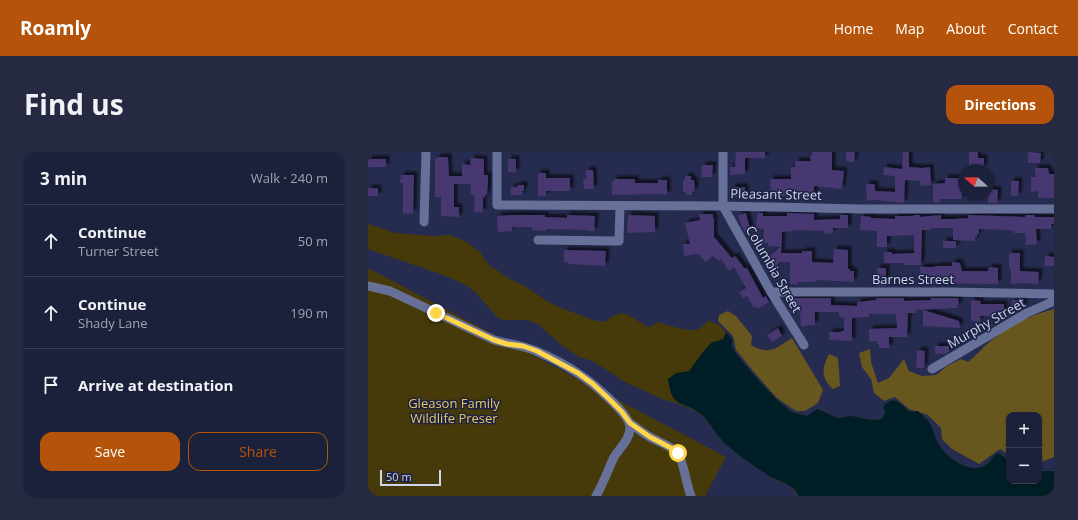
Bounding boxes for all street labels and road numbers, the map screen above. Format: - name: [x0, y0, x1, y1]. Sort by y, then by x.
- street label: Pleasant Street: [730, 184, 822, 204]
- street label: Columbia Street: [742, 222, 806, 316]
- street label: Barnes Street: [872, 270, 954, 288]
- street label: Murphy Street: [944, 293, 1029, 353]

